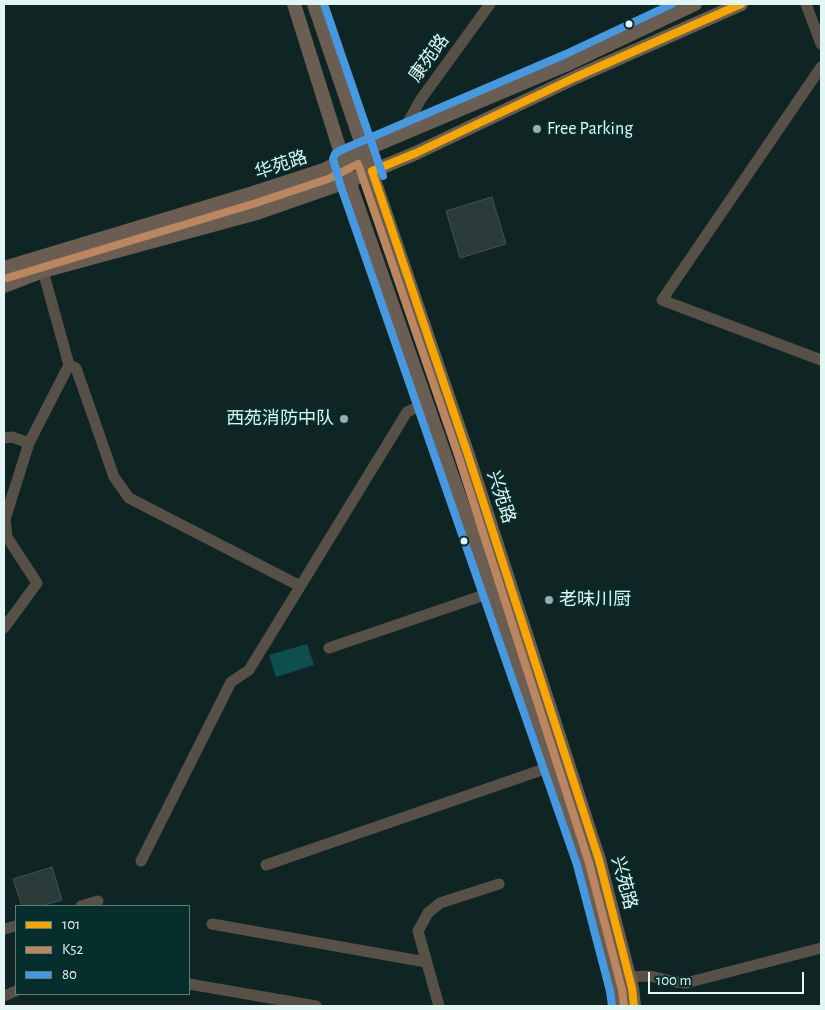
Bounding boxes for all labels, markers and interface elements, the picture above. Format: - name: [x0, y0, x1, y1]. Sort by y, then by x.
- unlabelled marker: [624, 19, 634, 29]
- street label: 康苑路: [404, 30, 454, 86]
- place label: Free Parking: [547, 118, 633, 140]
- marker: Free Parking: [531, 123, 543, 135]
- street label: 华苑路: [252, 146, 310, 184]
- place label: 西苑消防中队: [226, 408, 334, 430]
- marker: 西苑消防中队: [338, 413, 350, 425]
- street label: 兴苑路: [482, 468, 520, 526]
- unlabelled marker: [459, 536, 469, 546]
- place label: 老味川厨: [559, 589, 631, 611]
- marker: 老味川厨: [543, 594, 555, 606]
- street label: 兴苑路: [607, 854, 641, 912]
- legend: [15, 905, 190, 995]
- text: 101: [62, 917, 80, 932]
- text: K52: [62, 942, 83, 957]
- scale bar: [650, 962, 806, 994]
- text: 80: [62, 967, 77, 982]
- text: 100 m: [656, 973, 691, 988]

